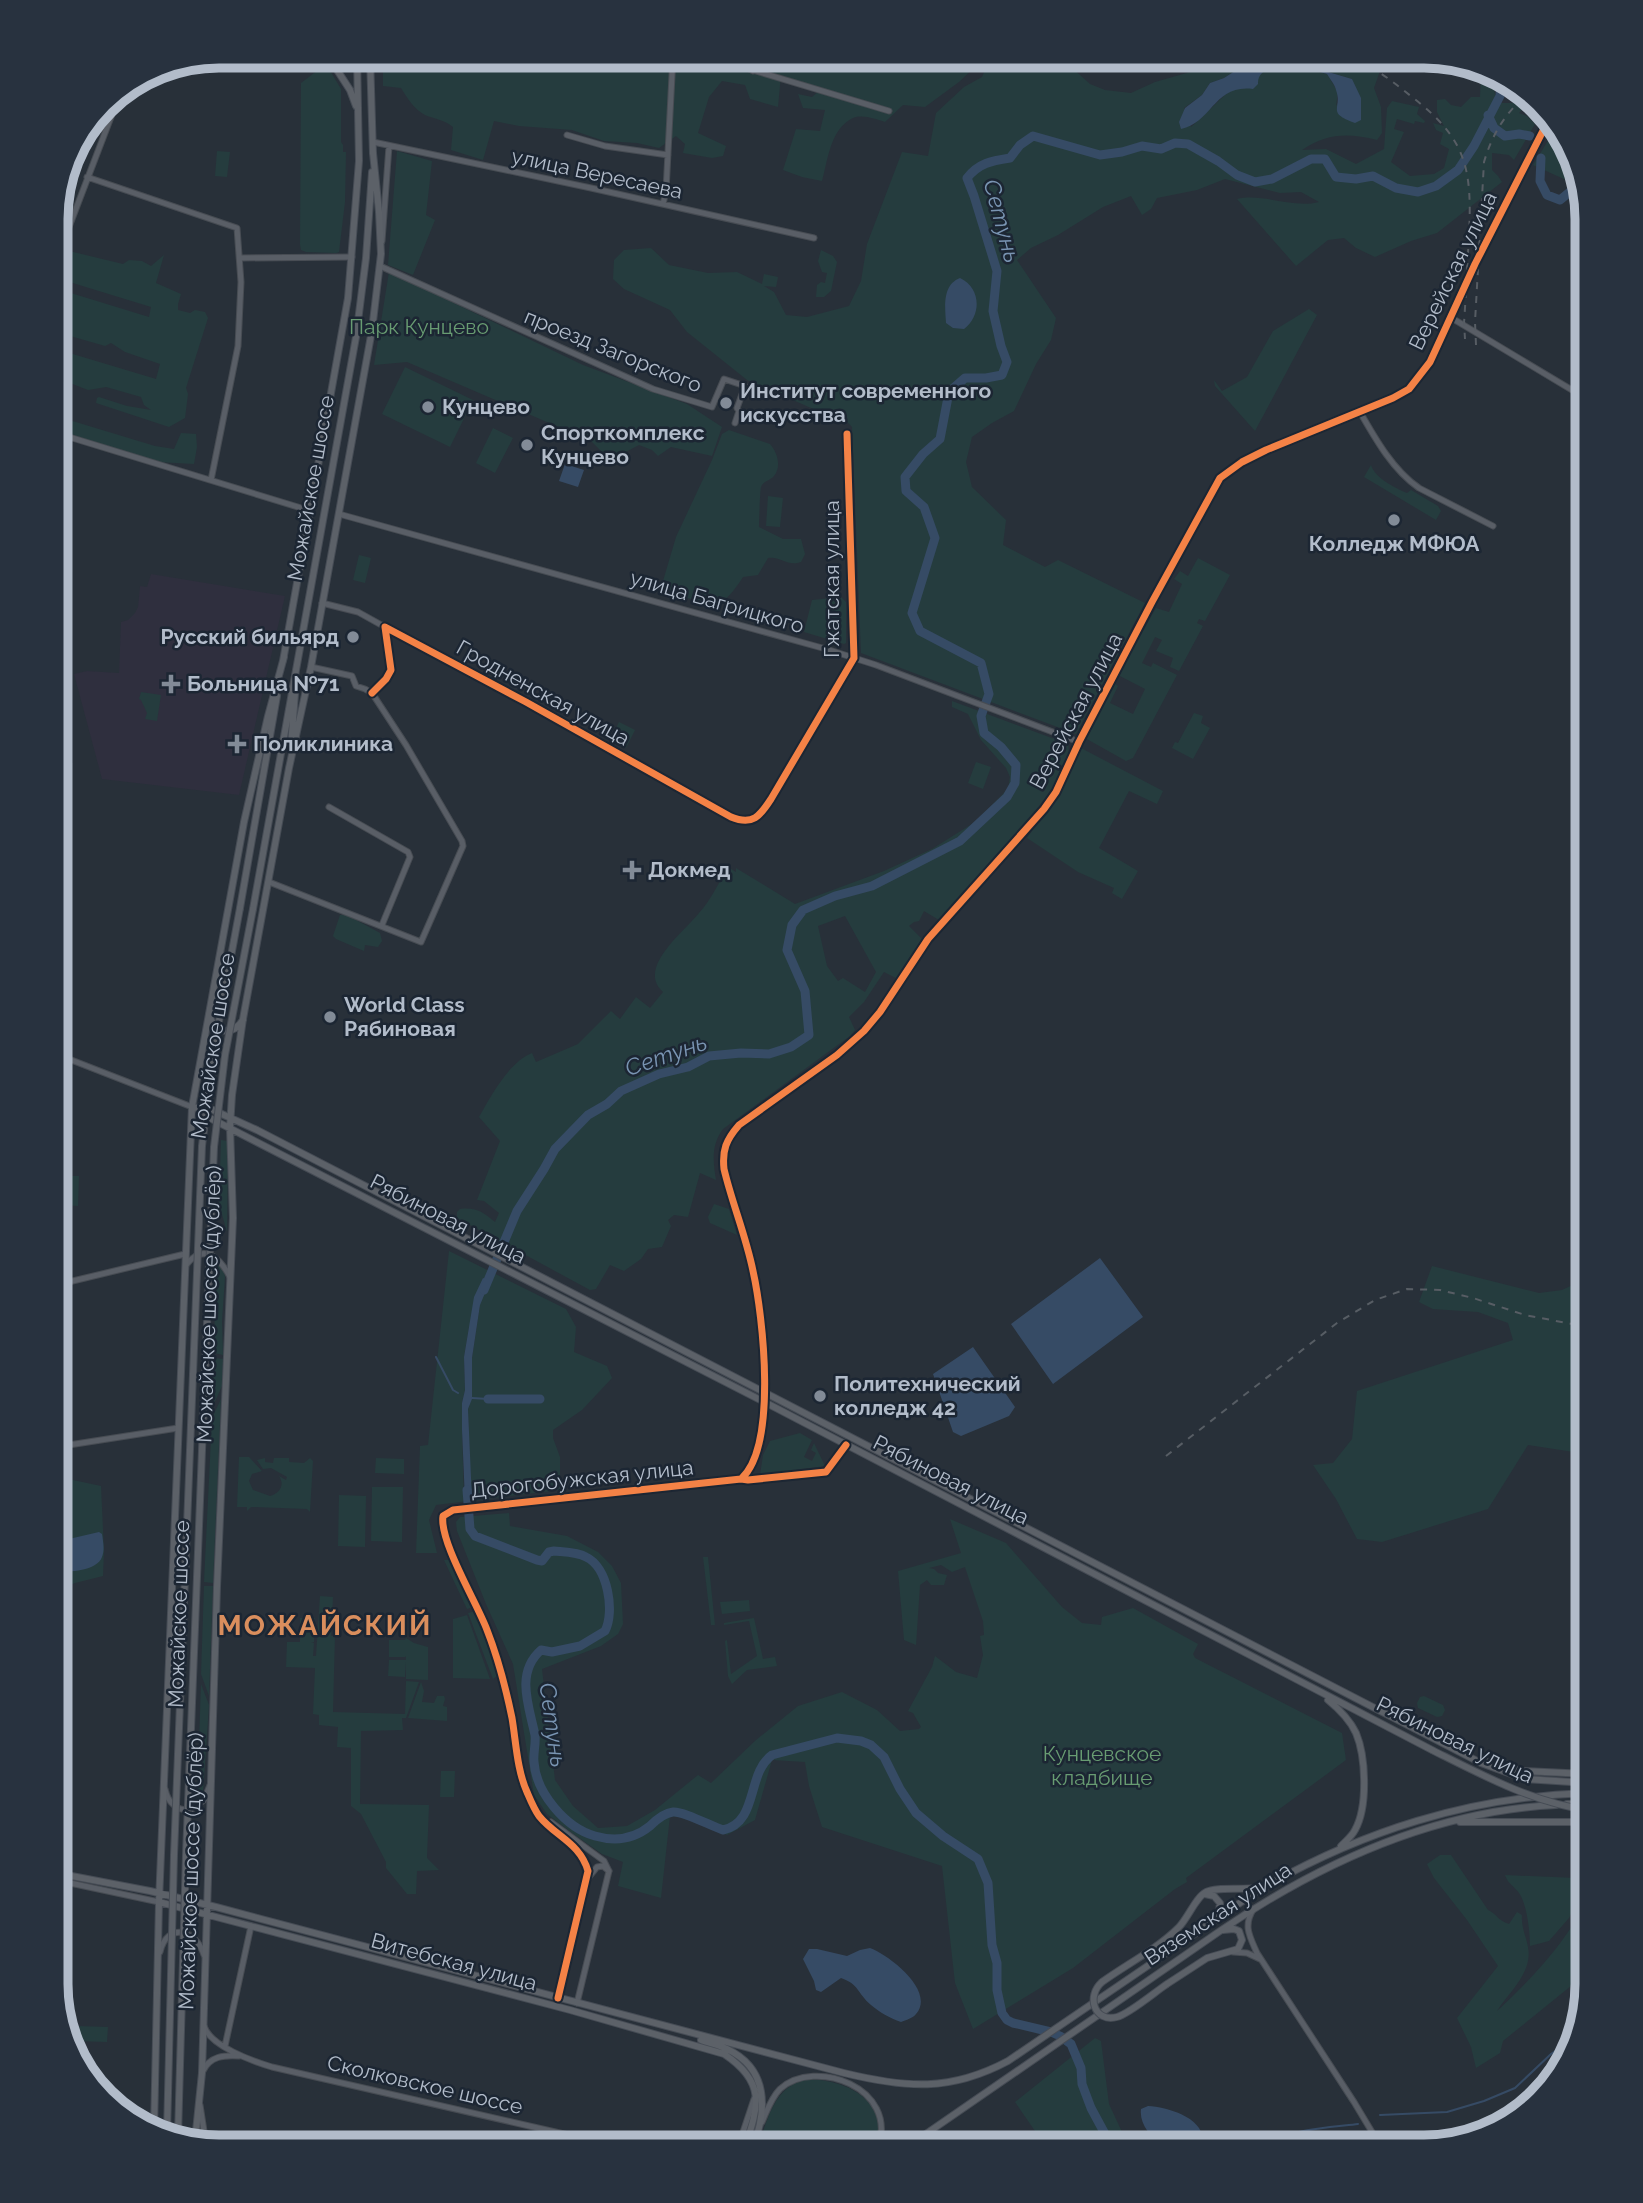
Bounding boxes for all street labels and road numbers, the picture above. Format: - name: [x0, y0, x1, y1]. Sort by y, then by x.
- street label: улица Вересаева: [509, 143, 685, 204]
- street label: Верейская улица: [1403, 188, 1502, 354]
- street label: проезд Загорского: [521, 304, 706, 398]
- street label: Можайское шоссе: [282, 393, 339, 583]
- street label: Гжатская улица: [819, 500, 844, 658]
- street label: улица Багрицкого: [627, 565, 807, 638]
- street label: Верейская улица: [1024, 629, 1127, 793]
- street label: Гродненская улица: [452, 635, 634, 751]
- street label: Можайское шоссе: [185, 951, 240, 1141]
- street label: Можайское шоссе (дублёр): [191, 1165, 226, 1443]
- street label: Рябиновая улица: [366, 1168, 530, 1269]
- street label: Рябиновая улица: [869, 1429, 1033, 1530]
- street label: Дорогобужская улица: [469, 1454, 695, 1503]
- street label: Можайское шоссе: [163, 1520, 194, 1708]
- street label: Рябиновая улица: [1373, 1691, 1538, 1788]
- street label: Можайское шоссе (дублёр): [173, 1732, 208, 2010]
- street label: Вяземская улица: [1140, 1857, 1296, 1970]
- street label: Витебская улица: [369, 1927, 540, 1996]
- street label: Сколковское шоссе: [325, 2050, 525, 2119]

